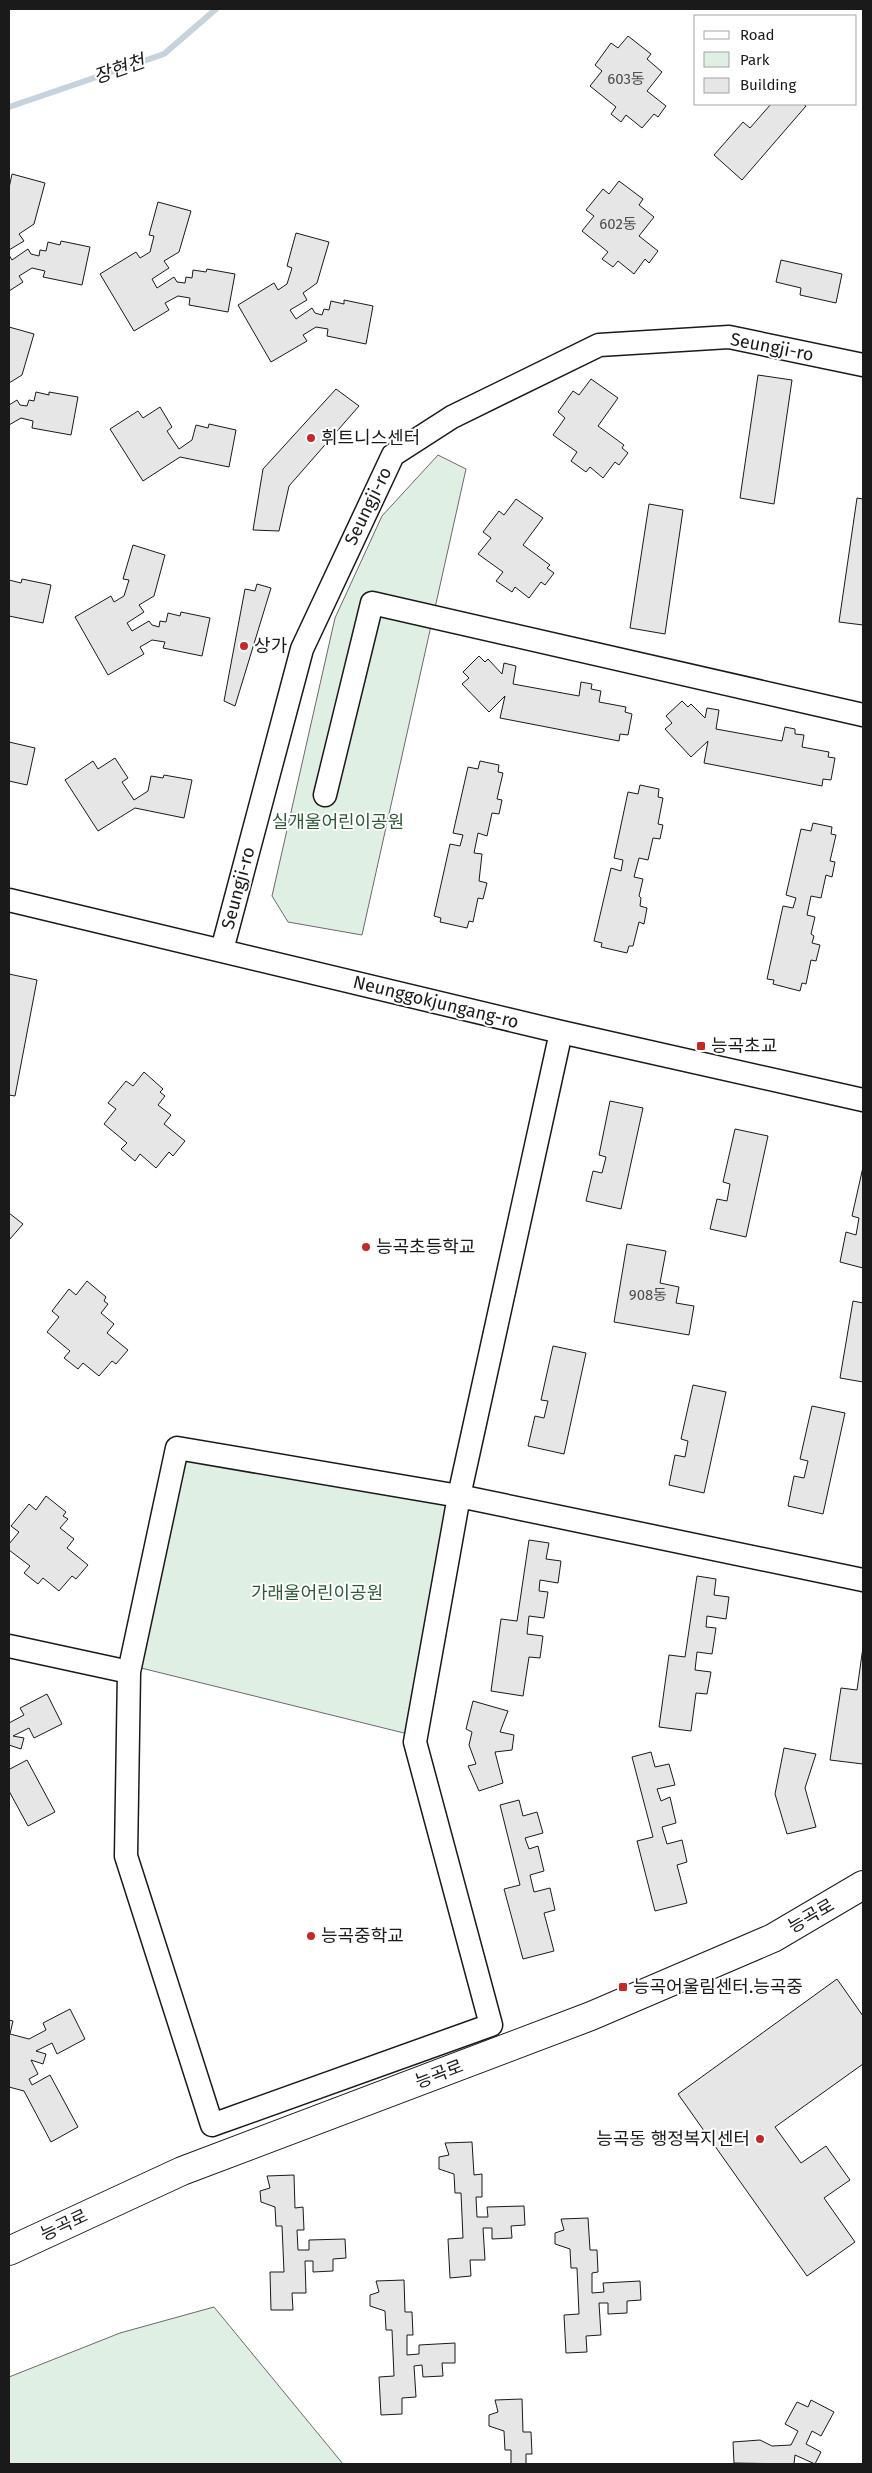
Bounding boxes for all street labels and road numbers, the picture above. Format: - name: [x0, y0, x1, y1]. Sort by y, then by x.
- street label: Seungji-ro: [729, 328, 815, 366]
- street label: Seungji-ro: [340, 463, 396, 549]
- street label: Seungji-ro: [216, 844, 260, 932]
- street label: Neunggokjungang-ro: [351, 971, 521, 1033]
- street label: 능곡로: [784, 1894, 838, 1938]
- street label: 능곡로: [412, 2055, 466, 2093]
- street label: 능곡로: [37, 2205, 91, 2245]

